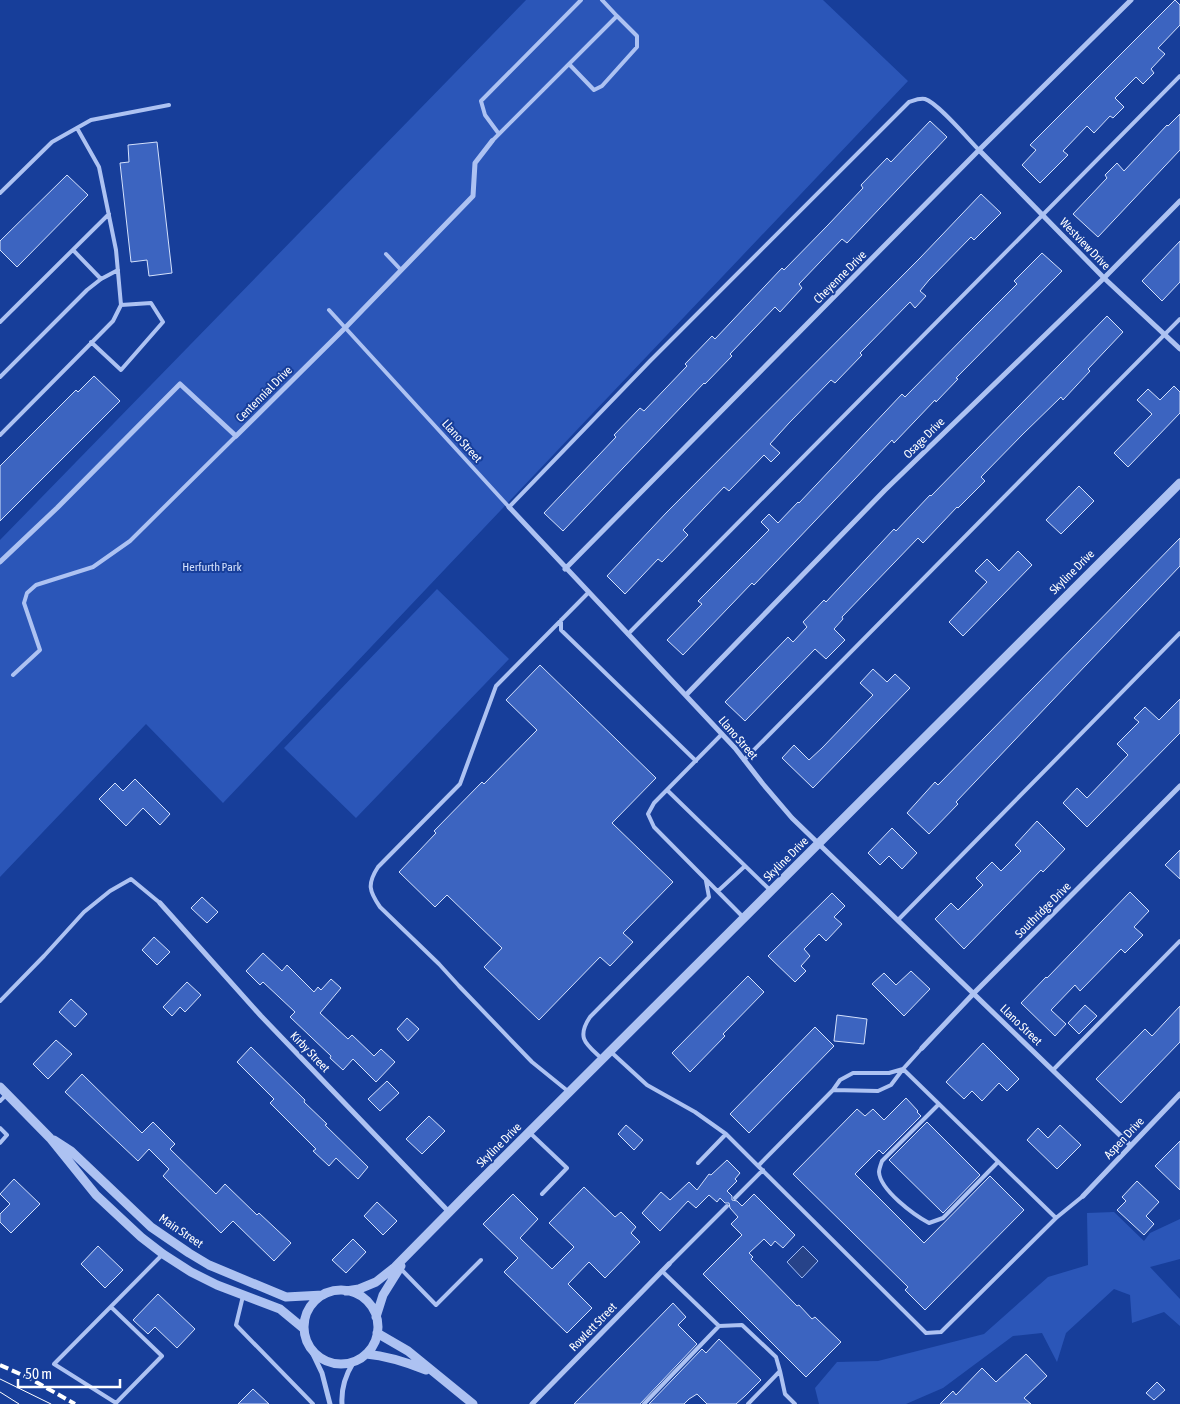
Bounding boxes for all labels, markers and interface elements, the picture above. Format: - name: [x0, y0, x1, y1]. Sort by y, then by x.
- street label: Westview Drive: [1057, 215, 1113, 273]
- street label: Cheyenne Drive: [811, 248, 869, 306]
- street label: Centennial Drive: [233, 363, 295, 425]
- street label: Osage Drive: [901, 415, 947, 461]
- street label: Llano Street: [439, 417, 485, 466]
- street label: Skyline Drive: [1047, 547, 1097, 597]
- park label: Herfurth Park: [182, 560, 242, 574]
- street label: Llano Street: [715, 713, 761, 763]
- street label: Skyline Drive: [761, 834, 811, 884]
- street label: Southridge Drive: [1012, 879, 1074, 941]
- street label: Llano Street: [997, 1002, 1045, 1049]
- street label: Kirby Street: [287, 1029, 333, 1075]
- street label: Aspen Drive: [1101, 1114, 1147, 1162]
- street label: Skyline Drive: [474, 1120, 524, 1170]
- street label: Main Street: [156, 1211, 206, 1251]
- street label: Rowlett Street: [566, 1299, 620, 1354]
- scale bar: [18, 1356, 120, 1388]
- text: 50 m: [25, 1365, 52, 1382]

